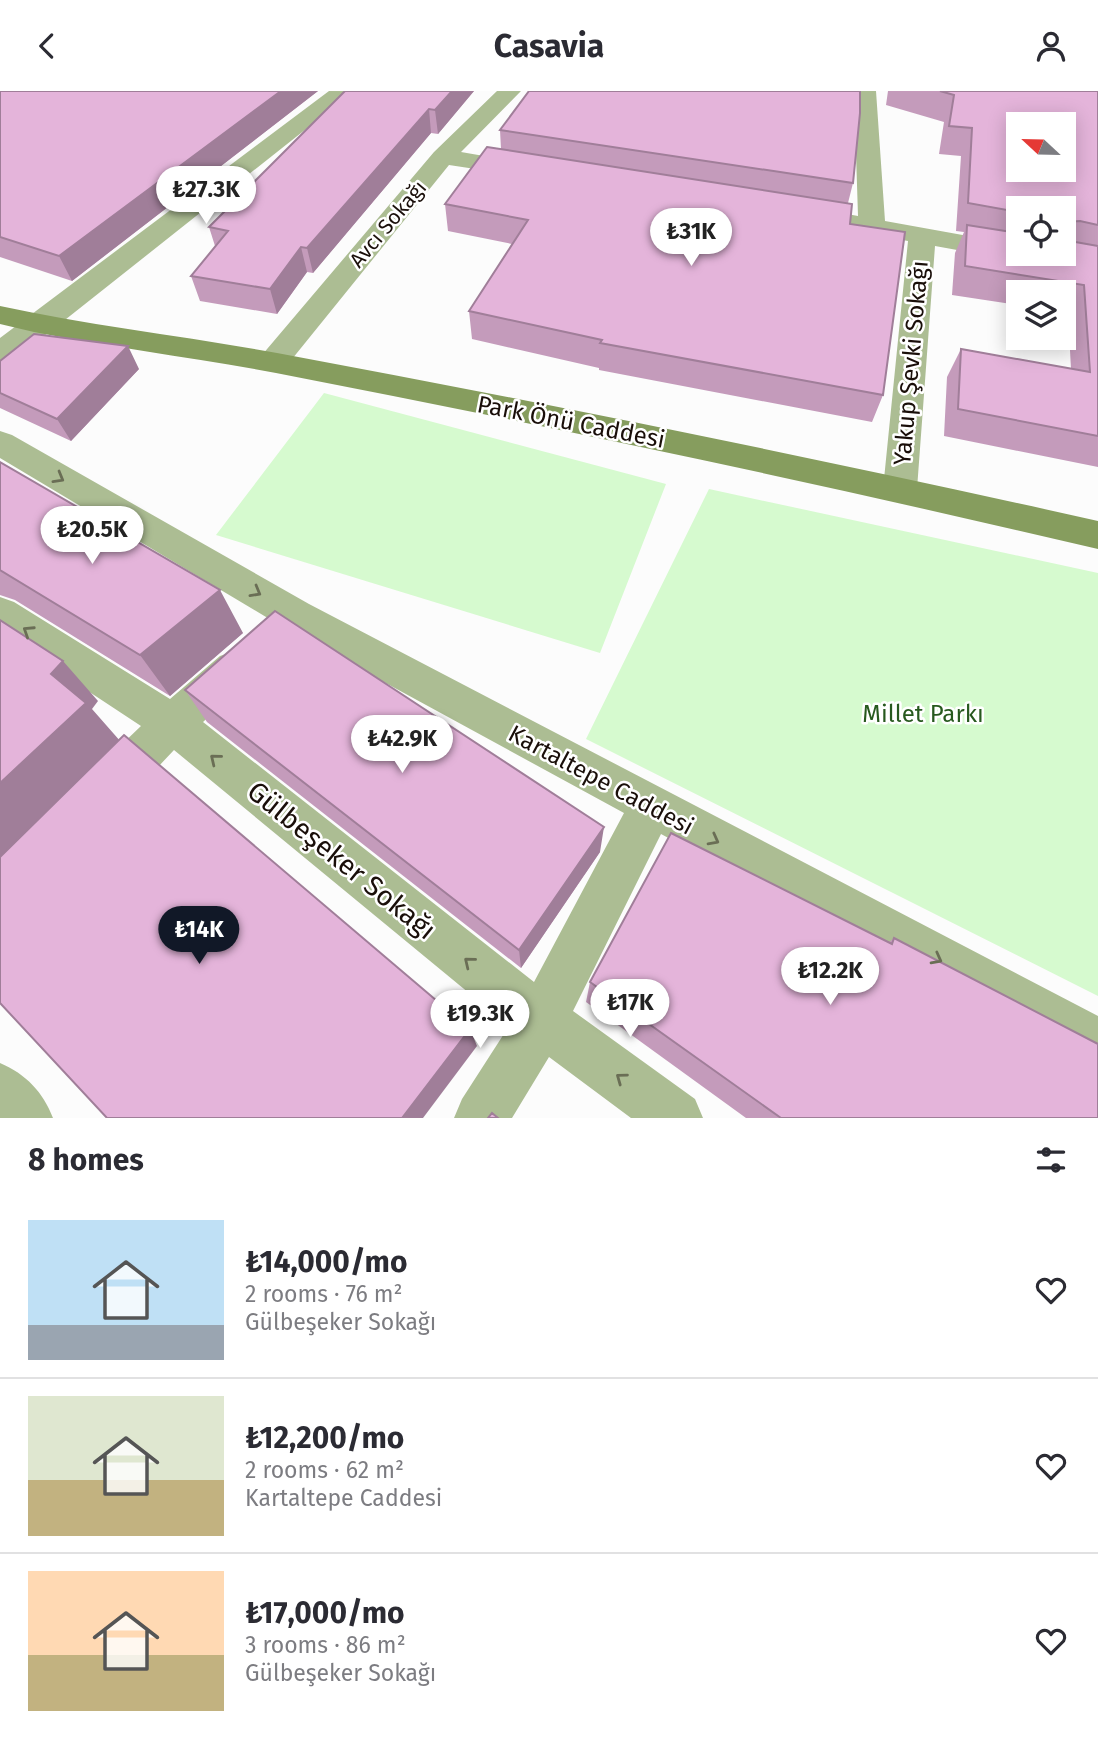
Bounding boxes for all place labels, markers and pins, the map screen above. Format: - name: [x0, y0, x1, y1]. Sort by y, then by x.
- pin: ₺27.3K: [149, 167, 263, 226]
- pin: ₺31K: [650, 209, 732, 268]
- pin: ₺20.5K: [35, 507, 149, 566]
- pin: ₺42.9K: [345, 715, 459, 775]
- pin: ₺14K: [158, 907, 240, 966]
- pin: ₺12.2K: [773, 947, 887, 1007]
- pin: ₺17K: [589, 979, 671, 1039]
- pin: ₺19.3K: [423, 991, 537, 1050]

